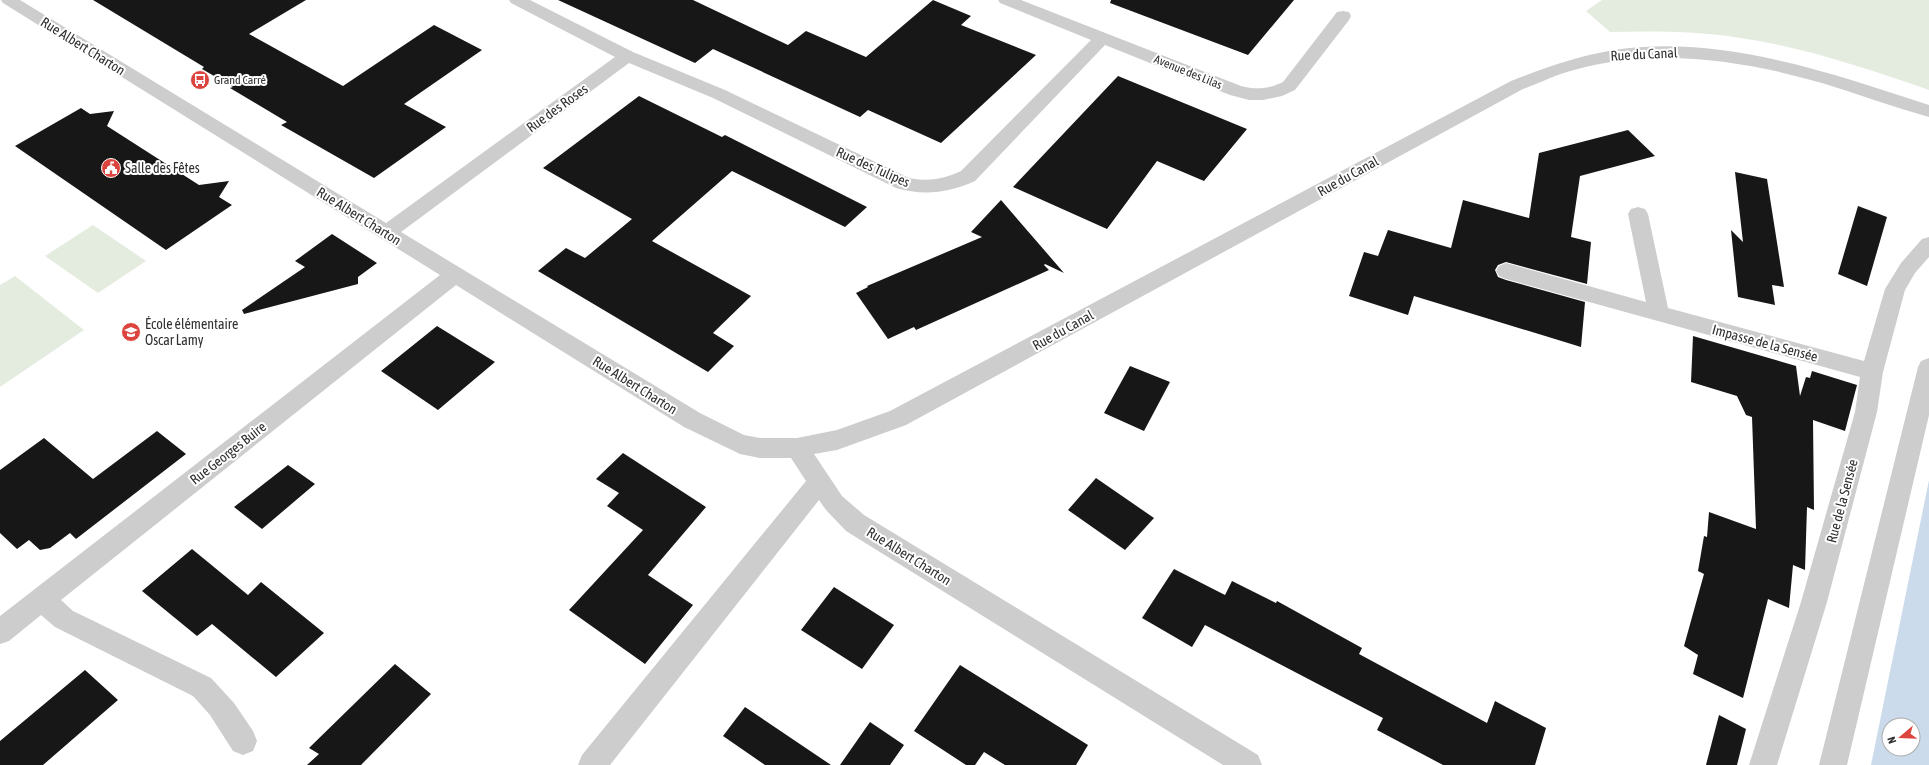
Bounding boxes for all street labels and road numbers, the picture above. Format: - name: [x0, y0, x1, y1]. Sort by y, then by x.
- street label: Rue Albert Charton: [38, 14, 128, 78]
- street label: Rue du Canal: [1610, 44, 1678, 64]
- street label: Avenue des Lilas: [1152, 52, 1224, 92]
- street label: Rue des Roses: [523, 80, 591, 136]
- street label: Rue des Tulipes: [834, 144, 912, 190]
- street label: Rue du Canal: [1315, 153, 1382, 199]
- street label: Rue Albert Charton: [314, 184, 404, 248]
- street label: Rue du Canal: [1030, 307, 1097, 353]
- street label: Impasse de la Sensée: [1710, 321, 1820, 365]
- street label: Rue Albert Charton: [590, 353, 680, 417]
- street label: Rue Georges Buire: [187, 418, 269, 488]
- street label: Rue de la Sensée: [1823, 458, 1861, 544]
- street label: Rue Albert Charton: [864, 524, 954, 588]

